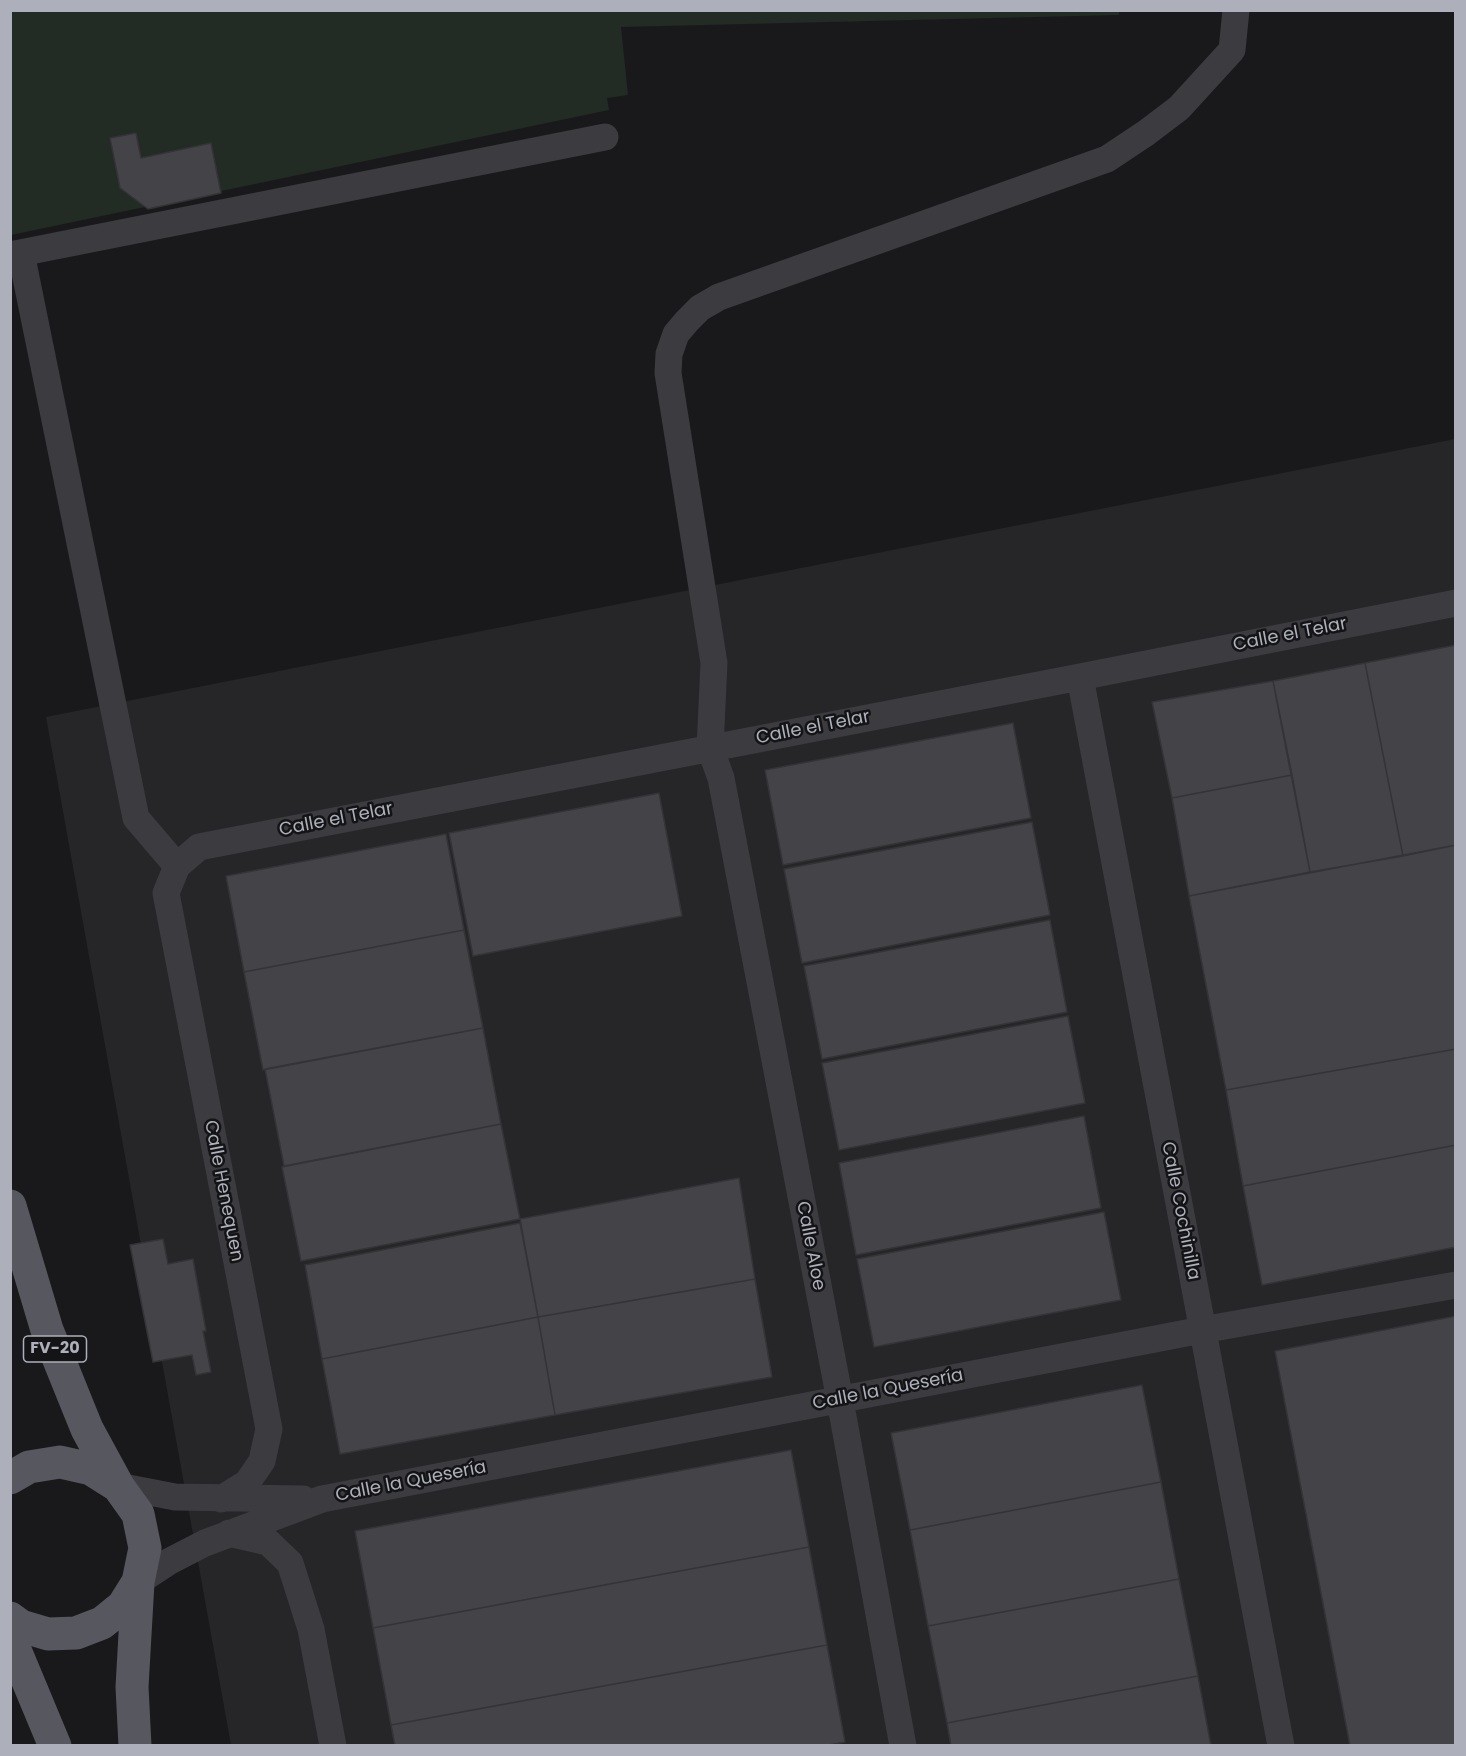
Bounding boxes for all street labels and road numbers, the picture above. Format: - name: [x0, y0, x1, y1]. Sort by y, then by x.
- street label: Calle el Telar: [1231, 613, 1349, 657]
- street label: Calle el Telar: [754, 706, 872, 750]
- street label: Calle el Telar: [277, 798, 395, 842]
- street label: Calle Henequen: [199, 1118, 247, 1264]
- street label: Calle Cochinilla: [1156, 1140, 1204, 1282]
- street label: Calle Aloe: [791, 1200, 829, 1292]
- road number: FV-20: [23, 1336, 86, 1362]
- street label: Calle la Quesería: [811, 1365, 965, 1415]
- street label: Calle la Quesería: [334, 1457, 488, 1507]

